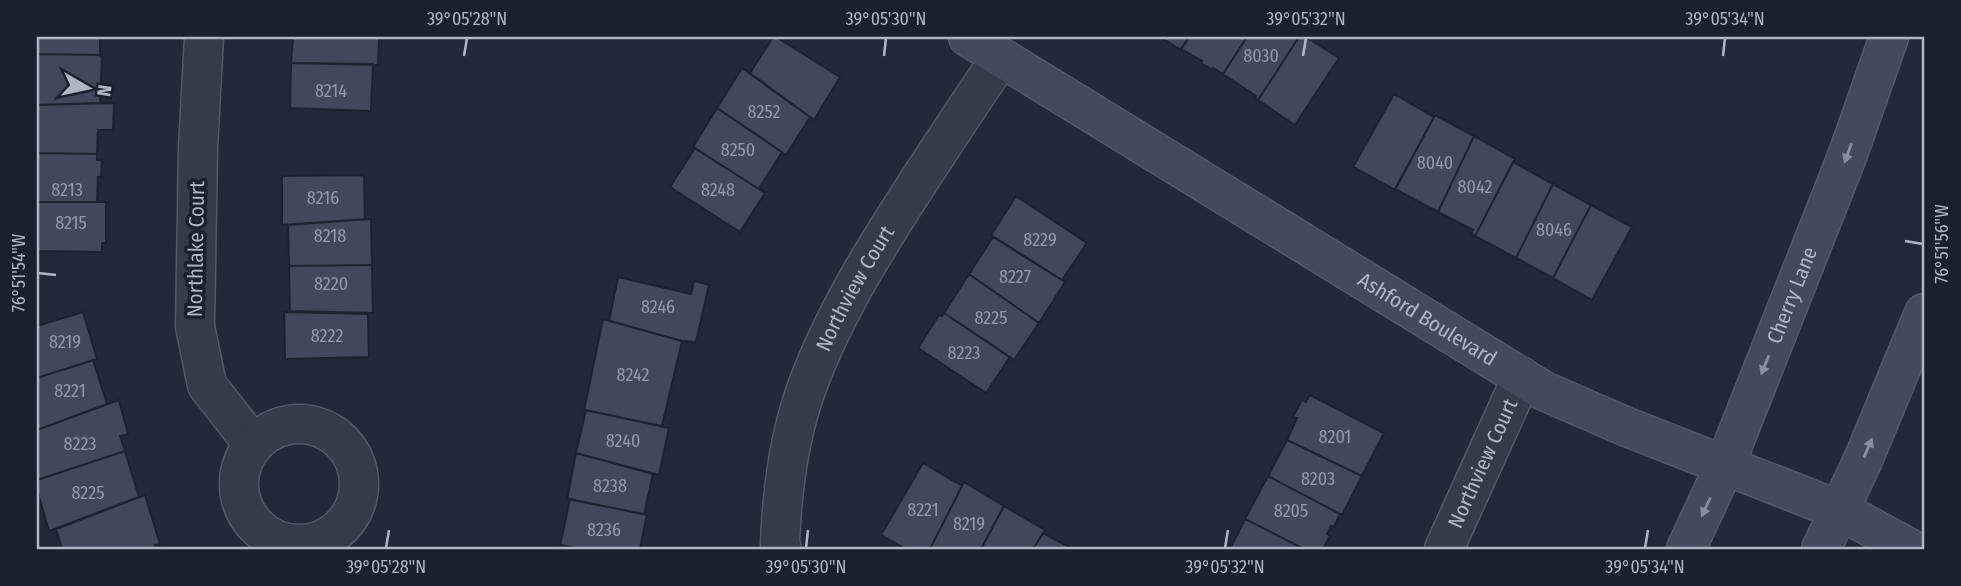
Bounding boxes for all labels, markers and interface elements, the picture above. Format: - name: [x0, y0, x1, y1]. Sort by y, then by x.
- text: 39°05'28"N: [427, 8, 507, 30]
- text: 39°05'30"N: [846, 8, 926, 30]
- text: 39°05'32"N: [1266, 8, 1346, 30]
- text: 39°05'34"N: [1685, 8, 1765, 30]
- house number: 8030: [1243, 45, 1279, 67]
- north arrow: [52, 52, 122, 122]
- house number: 8214: [315, 80, 347, 102]
- text: N: [92, 83, 117, 98]
- house number: 8252: [748, 101, 780, 123]
- house number: 8250: [721, 139, 755, 161]
- one-way arrow: [1842, 142, 1853, 163]
- house number: 8040: [1417, 152, 1453, 174]
- house number: 8042: [1458, 176, 1492, 198]
- house number: 8213: [51, 179, 83, 201]
- house number: 8248: [701, 179, 735, 201]
- street label: Northlake Court: [182, 181, 210, 317]
- house number: 8216: [307, 187, 339, 209]
- text: 76°51'56"W: [1931, 204, 1953, 284]
- house number: 8215: [55, 212, 87, 234]
- house number: 8046: [1536, 219, 1572, 241]
- street label: Northview Court: [810, 221, 900, 355]
- house number: 8218: [314, 225, 346, 247]
- house number: 8229: [1023, 229, 1057, 251]
- text: 76°51'54"W: [8, 233, 30, 312]
- street label: Cherry Lane: [1761, 243, 1823, 348]
- house number: 8227: [999, 266, 1031, 288]
- street label: Ashford Boulevard: [1353, 267, 1501, 372]
- house number: 8220: [314, 273, 348, 295]
- house number: 8246: [641, 296, 675, 318]
- house number: 8225: [974, 307, 1008, 329]
- house number: 8222: [311, 325, 343, 347]
- house number: 8219: [49, 331, 81, 353]
- house number: 8223: [948, 342, 980, 364]
- one-way arrow: [1759, 354, 1770, 375]
- house number: 8242: [617, 364, 649, 386]
- house number: 8221: [54, 380, 86, 402]
- street label: Northview Court: [1442, 395, 1523, 532]
- house number: 8201: [1319, 426, 1351, 448]
- house number: 8240: [606, 430, 640, 452]
- house number: 8223: [64, 433, 96, 455]
- one-way arrow: [1862, 438, 1873, 459]
- house number: 8203: [1301, 468, 1335, 490]
- house number: 8238: [593, 475, 627, 497]
- house number: 8225: [71, 482, 105, 504]
- one-way arrow: [1700, 497, 1711, 517]
- house number: 8221: [907, 499, 939, 521]
- house number: 8205: [1274, 500, 1308, 522]
- house number: 8219: [953, 513, 985, 535]
- house number: 8236: [587, 519, 621, 541]
- text: 39°05'28"N: [346, 556, 426, 578]
- text: 39°05'30"N: [766, 556, 846, 578]
- text: 39°05'32"N: [1185, 556, 1265, 578]
- text: 39°05'34"N: [1605, 556, 1685, 578]

